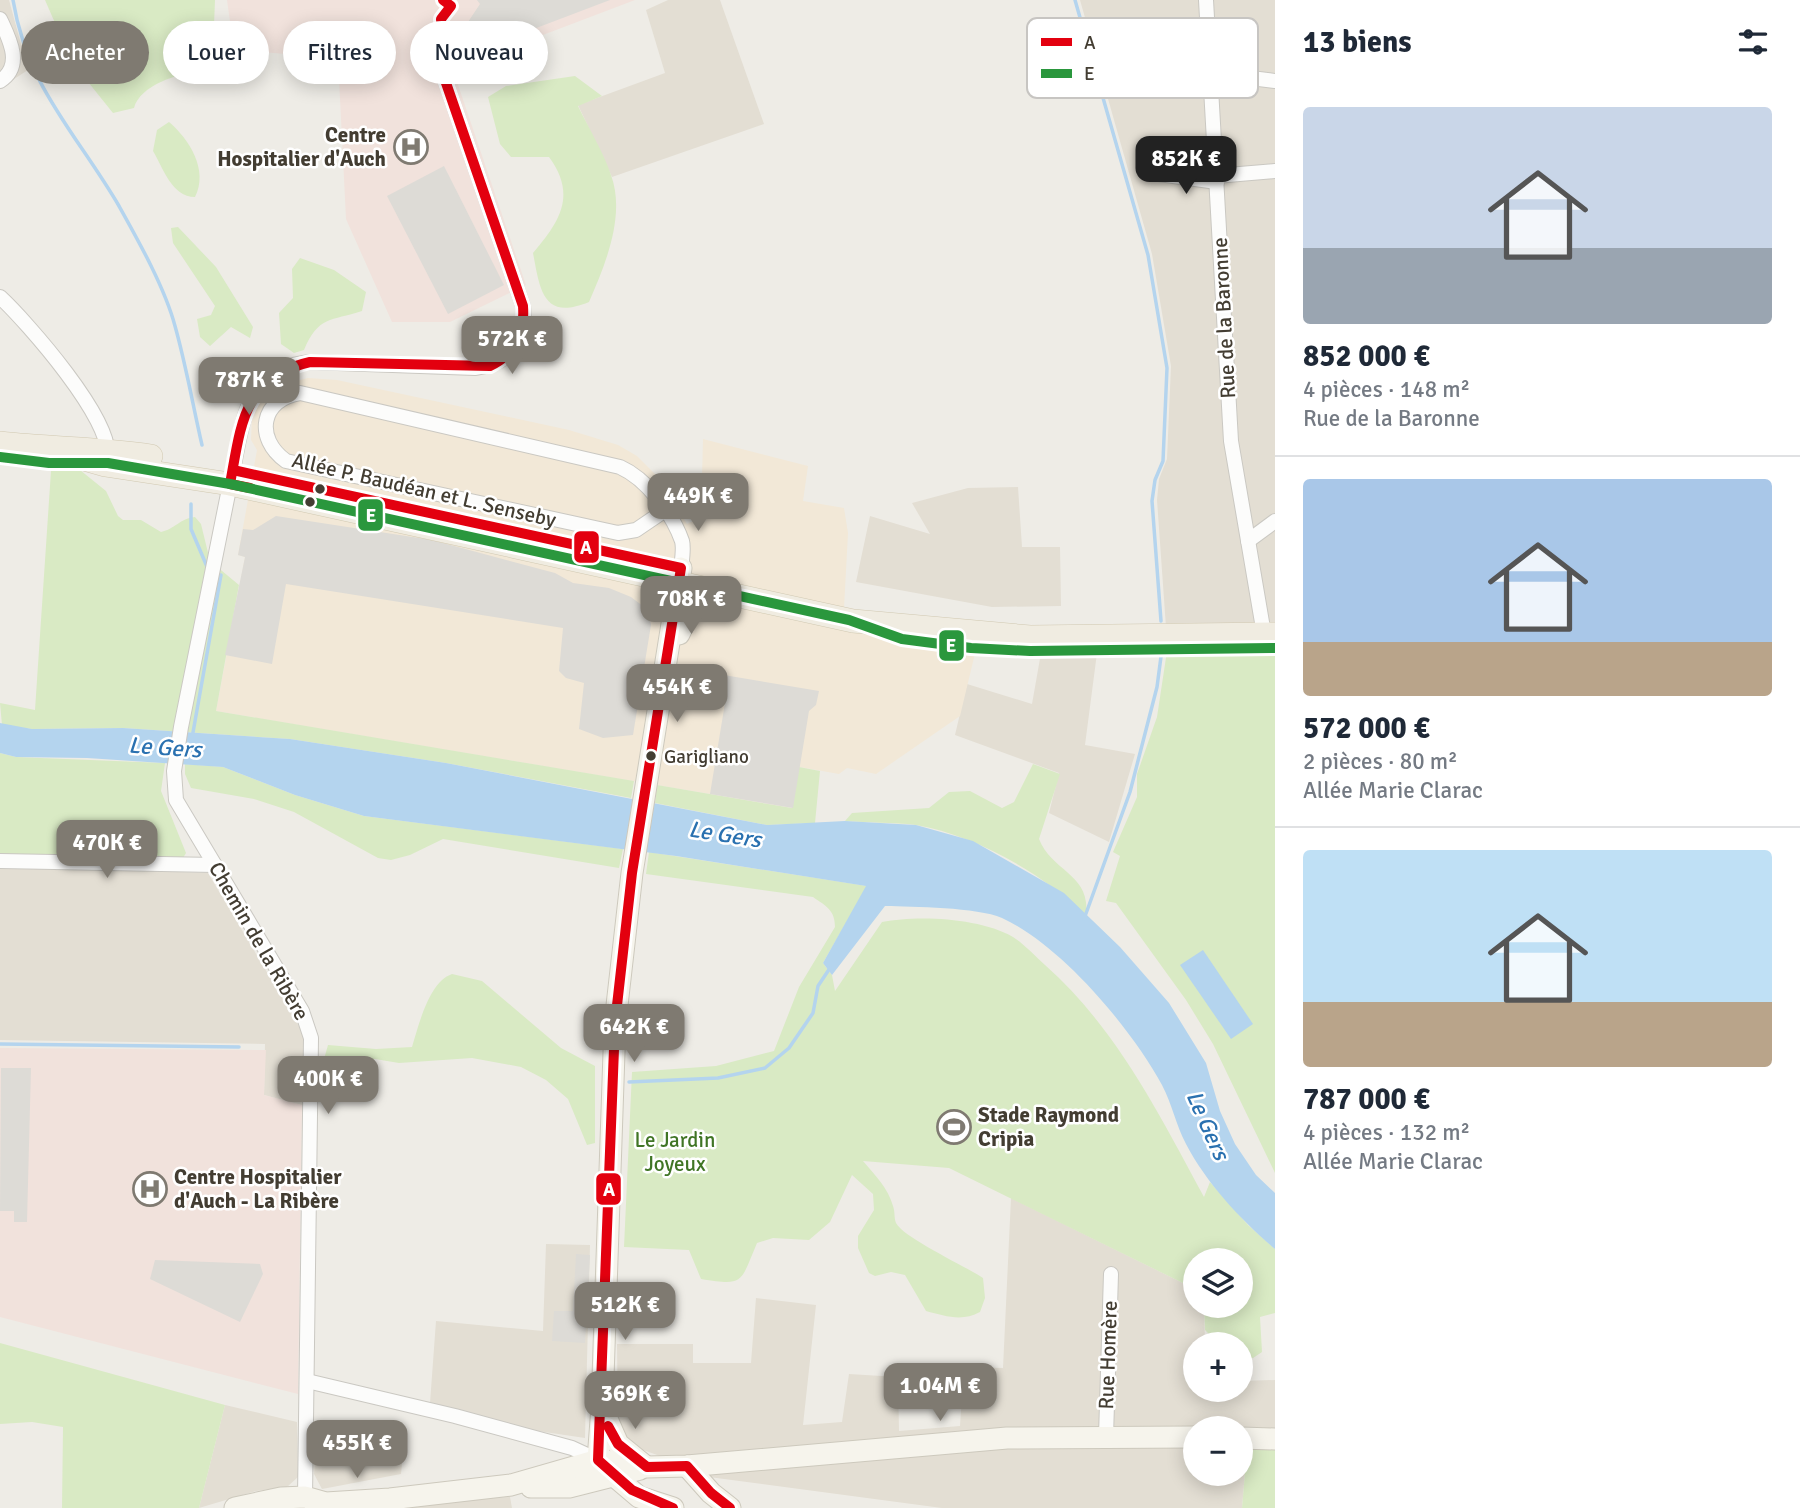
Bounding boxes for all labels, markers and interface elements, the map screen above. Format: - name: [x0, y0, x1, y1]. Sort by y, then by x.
- legend: [1027, 18, 1258, 98]
- chip: Acheter: [21, 21, 149, 84]
- chip: Louer: [163, 21, 269, 84]
- chip: Filtres: [283, 21, 396, 84]
- chip: Nouveau: [410, 21, 548, 84]
- icon: filters: [1734, 23, 1772, 61]
- text: 13 biens: [1303, 24, 1412, 61]
- text: A: [1084, 31, 1096, 55]
- text: E: [1084, 62, 1095, 86]
- place label: Centre Hospitalier d'Auch: [217, 122, 386, 172]
- hospital icon: Centre Hospitalier d'Auch: [392, 128, 430, 166]
- pin: 852K €: [1129, 136, 1243, 196]
- text: 852K €: [1151, 144, 1221, 173]
- icon: home: [1475, 152, 1601, 278]
- street label: Rue de la Baronne: [1207, 237, 1241, 399]
- pin: 572K €: [455, 316, 569, 376]
- text: 572K €: [477, 324, 547, 353]
- text: 852 000 €: [1303, 338, 1430, 375]
- pin: 787K €: [192, 358, 306, 417]
- text: 787K €: [214, 365, 284, 394]
- text: 4 pièces · 148 m²: [1303, 375, 1470, 404]
- text: Rue de la Baronne: [1303, 404, 1480, 433]
- street label: Allée P. Baudéan et L. Senseby: [289, 447, 559, 533]
- pin: 449K €: [641, 474, 755, 533]
- text: 449K €: [663, 481, 733, 510]
- unlabelled marker: [313, 482, 327, 496]
- unlabelled marker: [303, 495, 317, 509]
- line badge: E: [357, 498, 384, 532]
- text: E: [366, 504, 377, 528]
- icon: home: [1475, 524, 1601, 650]
- line badge: A: [573, 530, 600, 564]
- text: A: [580, 536, 592, 560]
- pin: 708K €: [634, 576, 748, 636]
- text: 708K €: [656, 584, 726, 613]
- line badge: E: [938, 629, 965, 662]
- text: E: [946, 634, 957, 658]
- pin: 454K €: [620, 664, 734, 724]
- text: 454K €: [642, 672, 712, 701]
- text: 572 000 €: [1303, 710, 1430, 747]
- water label: Le Gers: [128, 730, 204, 765]
- place label: Garigliano: [664, 745, 749, 769]
- text: 2 pièces · 80 m²: [1303, 747, 1458, 776]
- marker: Garigliano: [644, 749, 658, 763]
- text: Allée Marie Clarac: [1303, 776, 1483, 805]
- water label: Le Gers: [687, 814, 765, 855]
- pin: 470K €: [50, 820, 164, 880]
- text: 470K €: [72, 828, 142, 857]
- street label: Chemin de la Ribère: [203, 857, 315, 1025]
- icon: home: [1475, 895, 1601, 1021]
- pin: 642K €: [577, 1004, 691, 1064]
- text: 642K €: [599, 1012, 669, 1041]
- pin: 400K €: [271, 1056, 385, 1116]
- text: 400K €: [293, 1064, 363, 1093]
- text: 787 000 €: [1303, 1081, 1430, 1118]
- water label: Le Gers: [1179, 1086, 1236, 1166]
- place label: Stade Raymond Cripia: [978, 1102, 1119, 1152]
- sports icon: Stade Raymond Cripia: [935, 1108, 973, 1146]
- text: 4 pièces · 132 m²: [1303, 1118, 1470, 1147]
- park label: Le Jardin Joyeux: [635, 1127, 715, 1177]
- text: Allée Marie Clarac: [1303, 1147, 1483, 1176]
- place label: Centre Hospitalier d'Auch - La Ribère: [174, 1164, 342, 1214]
- hospital icon: Centre Hospitalier d'Auch - La Ribère: [131, 1170, 169, 1208]
- line badge: A: [595, 1172, 622, 1206]
- text: A: [603, 1178, 615, 1202]
- map controls: [1183, 1248, 1253, 1486]
- button: layers: [1183, 1248, 1253, 1318]
- pin: 512K €: [568, 1282, 682, 1342]
- text: 512K €: [590, 1290, 660, 1319]
- street label: Rue Homère: [1093, 1300, 1123, 1410]
- button: +: [1183, 1332, 1253, 1402]
- pin: 1.04M €: [875, 1364, 1005, 1423]
- text: 1.04M €: [900, 1371, 980, 1400]
- pin: 369K €: [578, 1372, 692, 1431]
- text: 369K €: [600, 1379, 670, 1408]
- button: −: [1183, 1416, 1253, 1486]
- pin: 455K €: [300, 1420, 414, 1480]
- text: 455K €: [322, 1428, 392, 1457]

